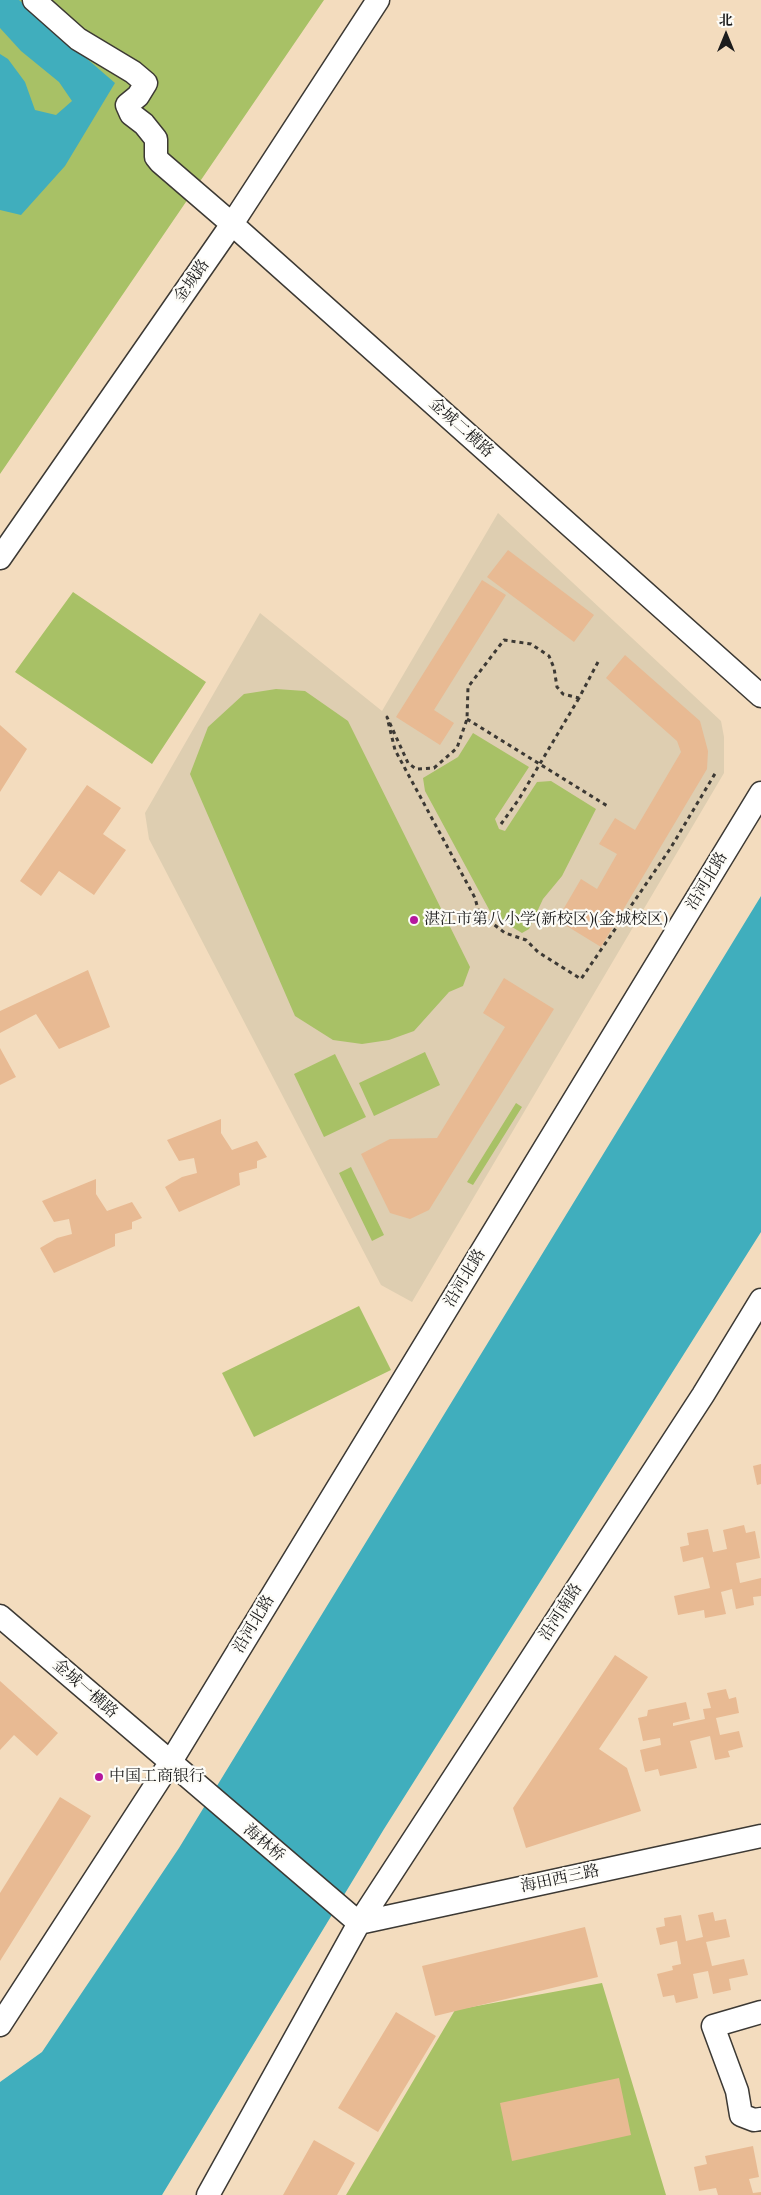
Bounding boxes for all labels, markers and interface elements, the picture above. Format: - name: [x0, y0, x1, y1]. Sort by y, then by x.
- north arrow: [701, 10, 751, 60]
- text: 北: [719, 11, 733, 29]
- street label: 金城路: [170, 256, 214, 306]
- street label: 金城二横路: [425, 394, 497, 462]
- street label: 沿河北路: [682, 849, 732, 913]
- place label: 湛江市第八小学(新校区)(金城校区): [424, 910, 668, 930]
- marker: 湛江市第八小学(新校区)(金城校区): [408, 914, 420, 926]
- street label: 沿河北路: [440, 1246, 490, 1310]
- street label: 沿河南路: [536, 1580, 586, 1644]
- street label: 沿河北路: [229, 1592, 279, 1656]
- street label: 金城一横路: [49, 1656, 121, 1722]
- place label: 中国工商银行: [109, 1767, 205, 1787]
- marker: 中国工商银行: [93, 1771, 105, 1783]
- street label: 海林桥: [239, 1820, 289, 1866]
- street label: 海田西三路: [519, 1861, 601, 1897]

